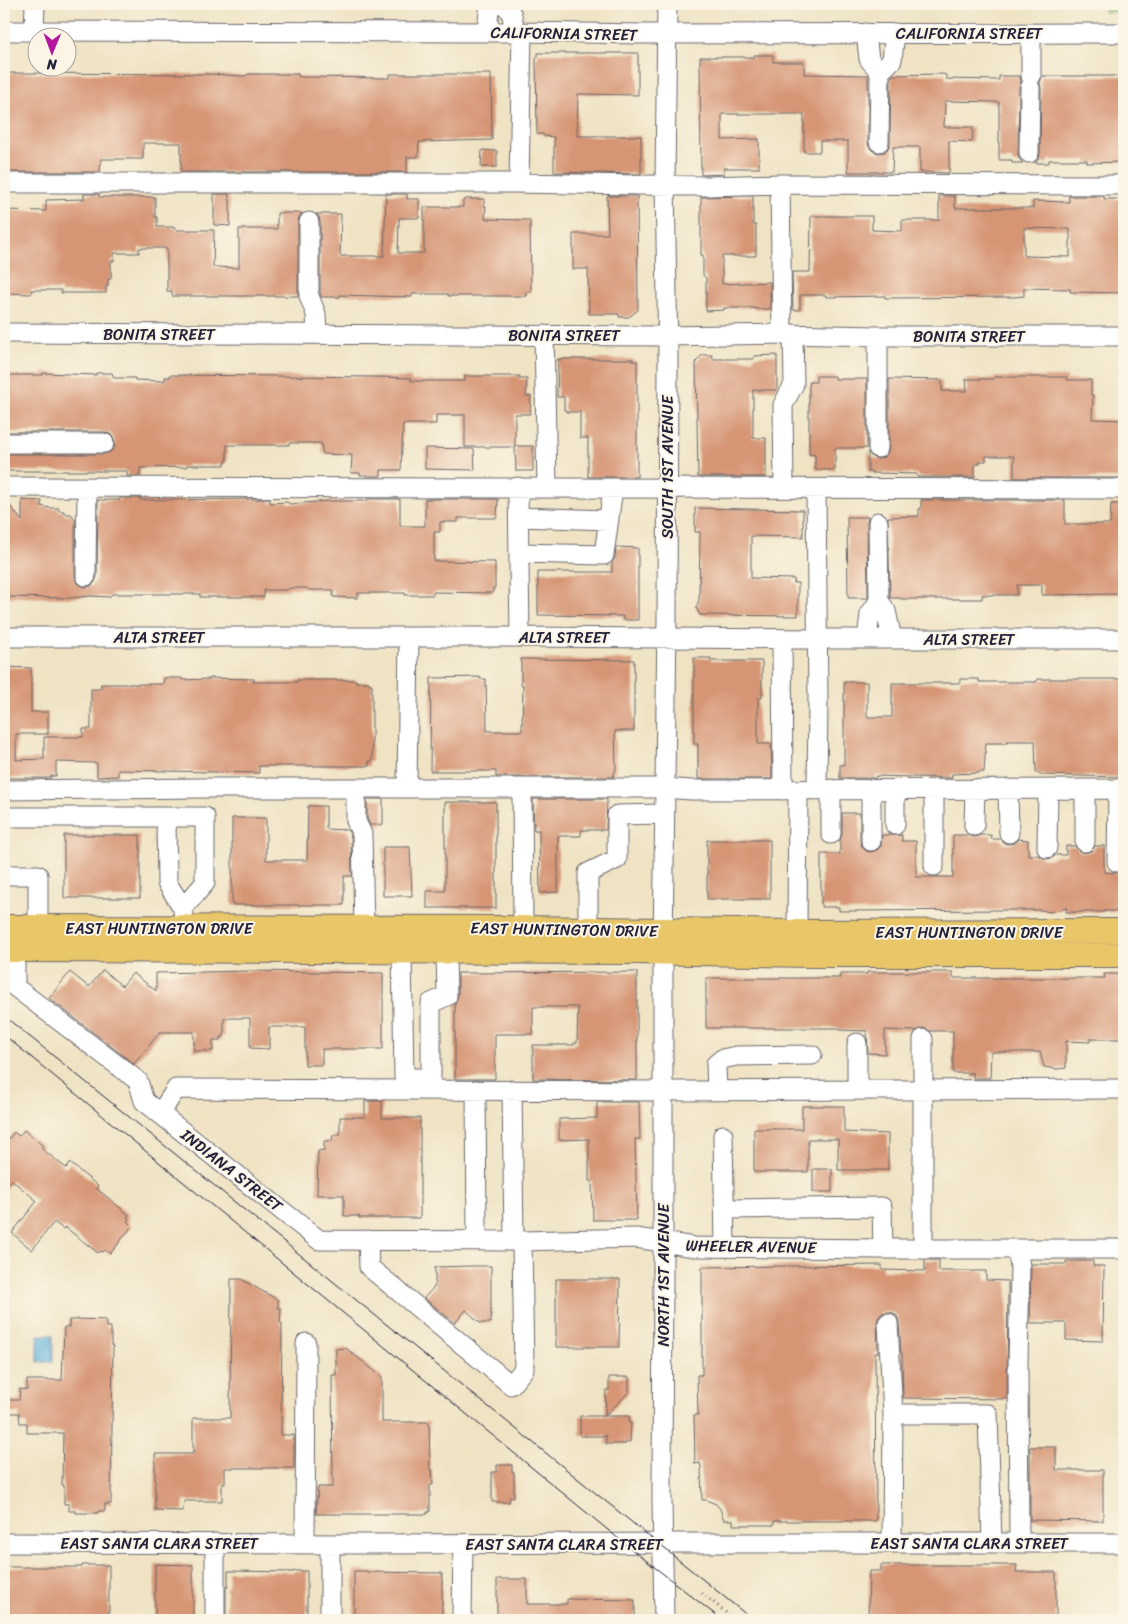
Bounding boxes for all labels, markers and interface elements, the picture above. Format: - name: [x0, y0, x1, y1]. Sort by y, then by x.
- street label: CALIFORNIA STREET: [490, 18, 639, 49]
- street label: CALIFORNIA STREET: [896, 19, 1043, 48]
- north arrow: [28, 28, 78, 78]
- text: N: [46, 52, 58, 77]
- street label: BONITA STREET: [103, 320, 216, 349]
- street label: BONITA STREET: [508, 321, 621, 350]
- street label: BONITA STREET: [913, 322, 1026, 351]
- street label: SOUTH 1ST AVENUE: [653, 394, 682, 539]
- street label: ALTA STREET: [113, 623, 206, 652]
- street label: ALTA STREET: [518, 623, 611, 652]
- street label: ALTA STREET: [923, 625, 1016, 654]
- street label: EAST HUNTINGTON DRIVE: [470, 913, 659, 946]
- street label: EAST HUNTINGTON DRIVE: [65, 914, 254, 943]
- street label: EAST HUNTINGTON DRIVE: [875, 918, 1064, 947]
- street label: INDIANA STREET: [174, 1120, 290, 1220]
- street label: NORTH 1ST AVENUE: [649, 1203, 678, 1346]
- street label: WHEELER AVENUE: [685, 1231, 818, 1262]
- street label: EAST SANTA CLARA STREET: [60, 1529, 259, 1558]
- street label: EAST SANTA CLARA STREET: [870, 1529, 1069, 1558]
- street label: EAST SANTA CLARA STREET: [465, 1530, 664, 1559]

